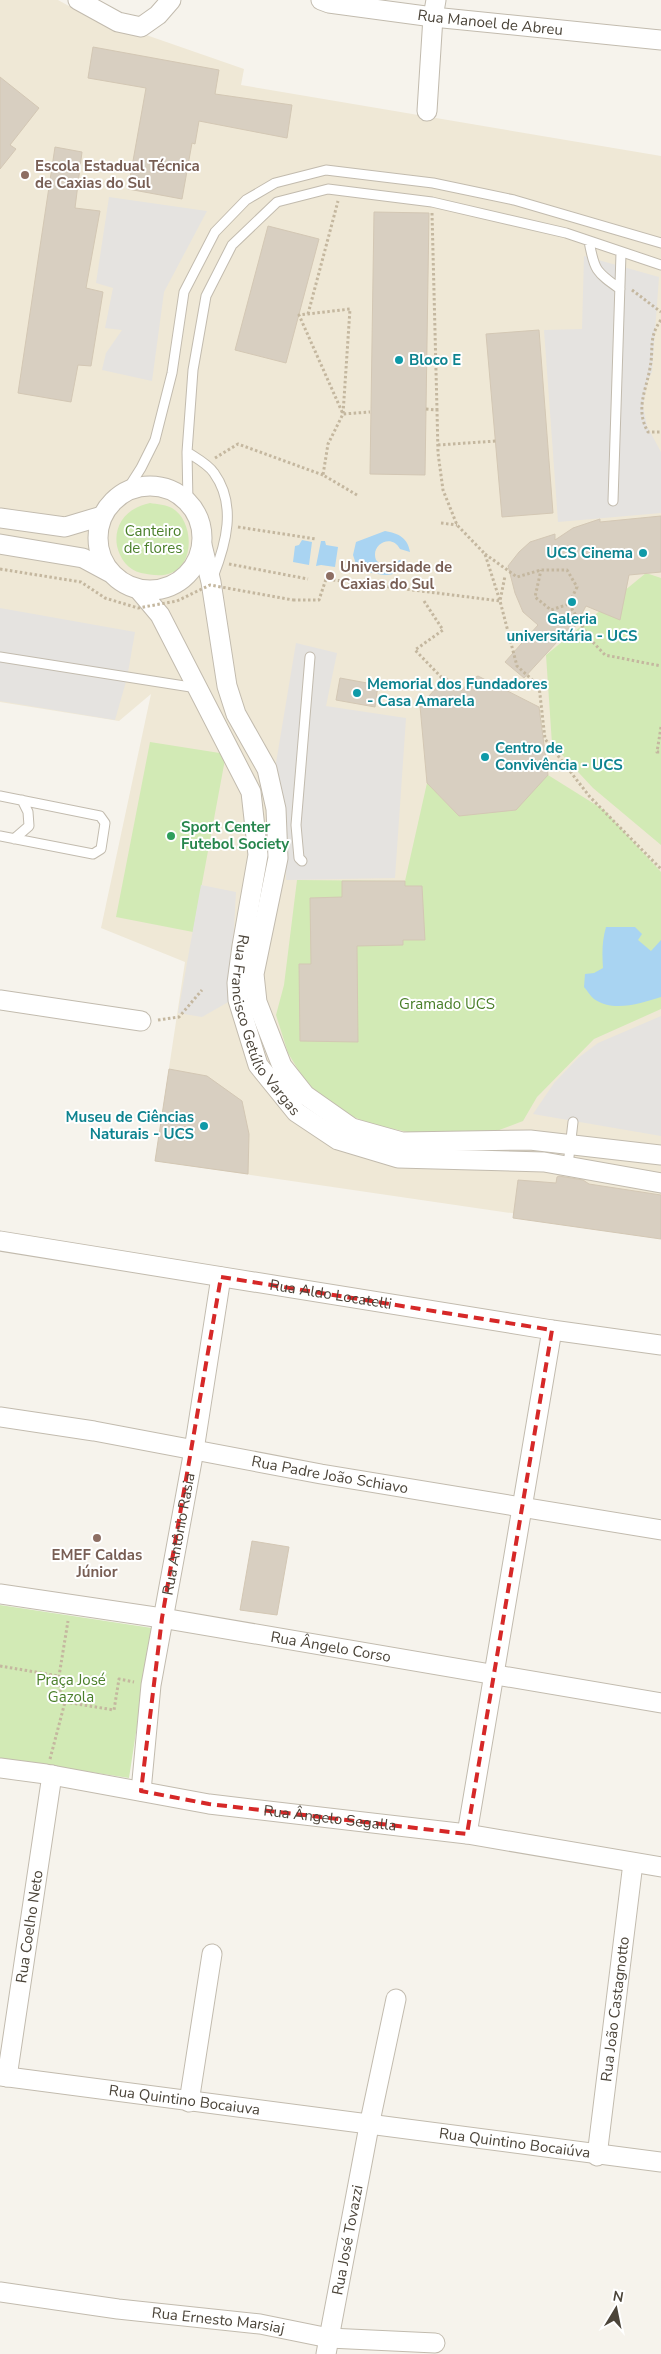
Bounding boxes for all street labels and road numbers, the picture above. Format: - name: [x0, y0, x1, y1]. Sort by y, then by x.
- street label: Rua Manoel de Abreu: [416, 5, 564, 40]
- street label: Rua Francisco Getúlio Vargas: [227, 933, 305, 1120]
- street label: Rua Aldo Locatelli: [268, 1275, 393, 1314]
- street label: Rua Padre João Schiavo: [250, 1451, 410, 1498]
- street label: Rua Antônio Rasia: [158, 1471, 200, 1597]
- street label: Rua Ângelo Corso: [269, 1627, 393, 1667]
- street label: Rua Ângelo Segalla: [262, 1800, 398, 1836]
- street label: Rua Coelho Neto: [11, 1869, 48, 1985]
- street label: Rua João Castagnotto: [596, 1935, 634, 2083]
- street label: Rua Quintino Bocaiuva: [108, 2080, 261, 2120]
- street label: Rua Quintino Bocaiúva: [438, 2123, 592, 2163]
- street label: Rua José Tovazzi: [327, 2183, 368, 2297]
- street label: Rua Ernesto Marsiaj: [151, 2303, 286, 2339]

